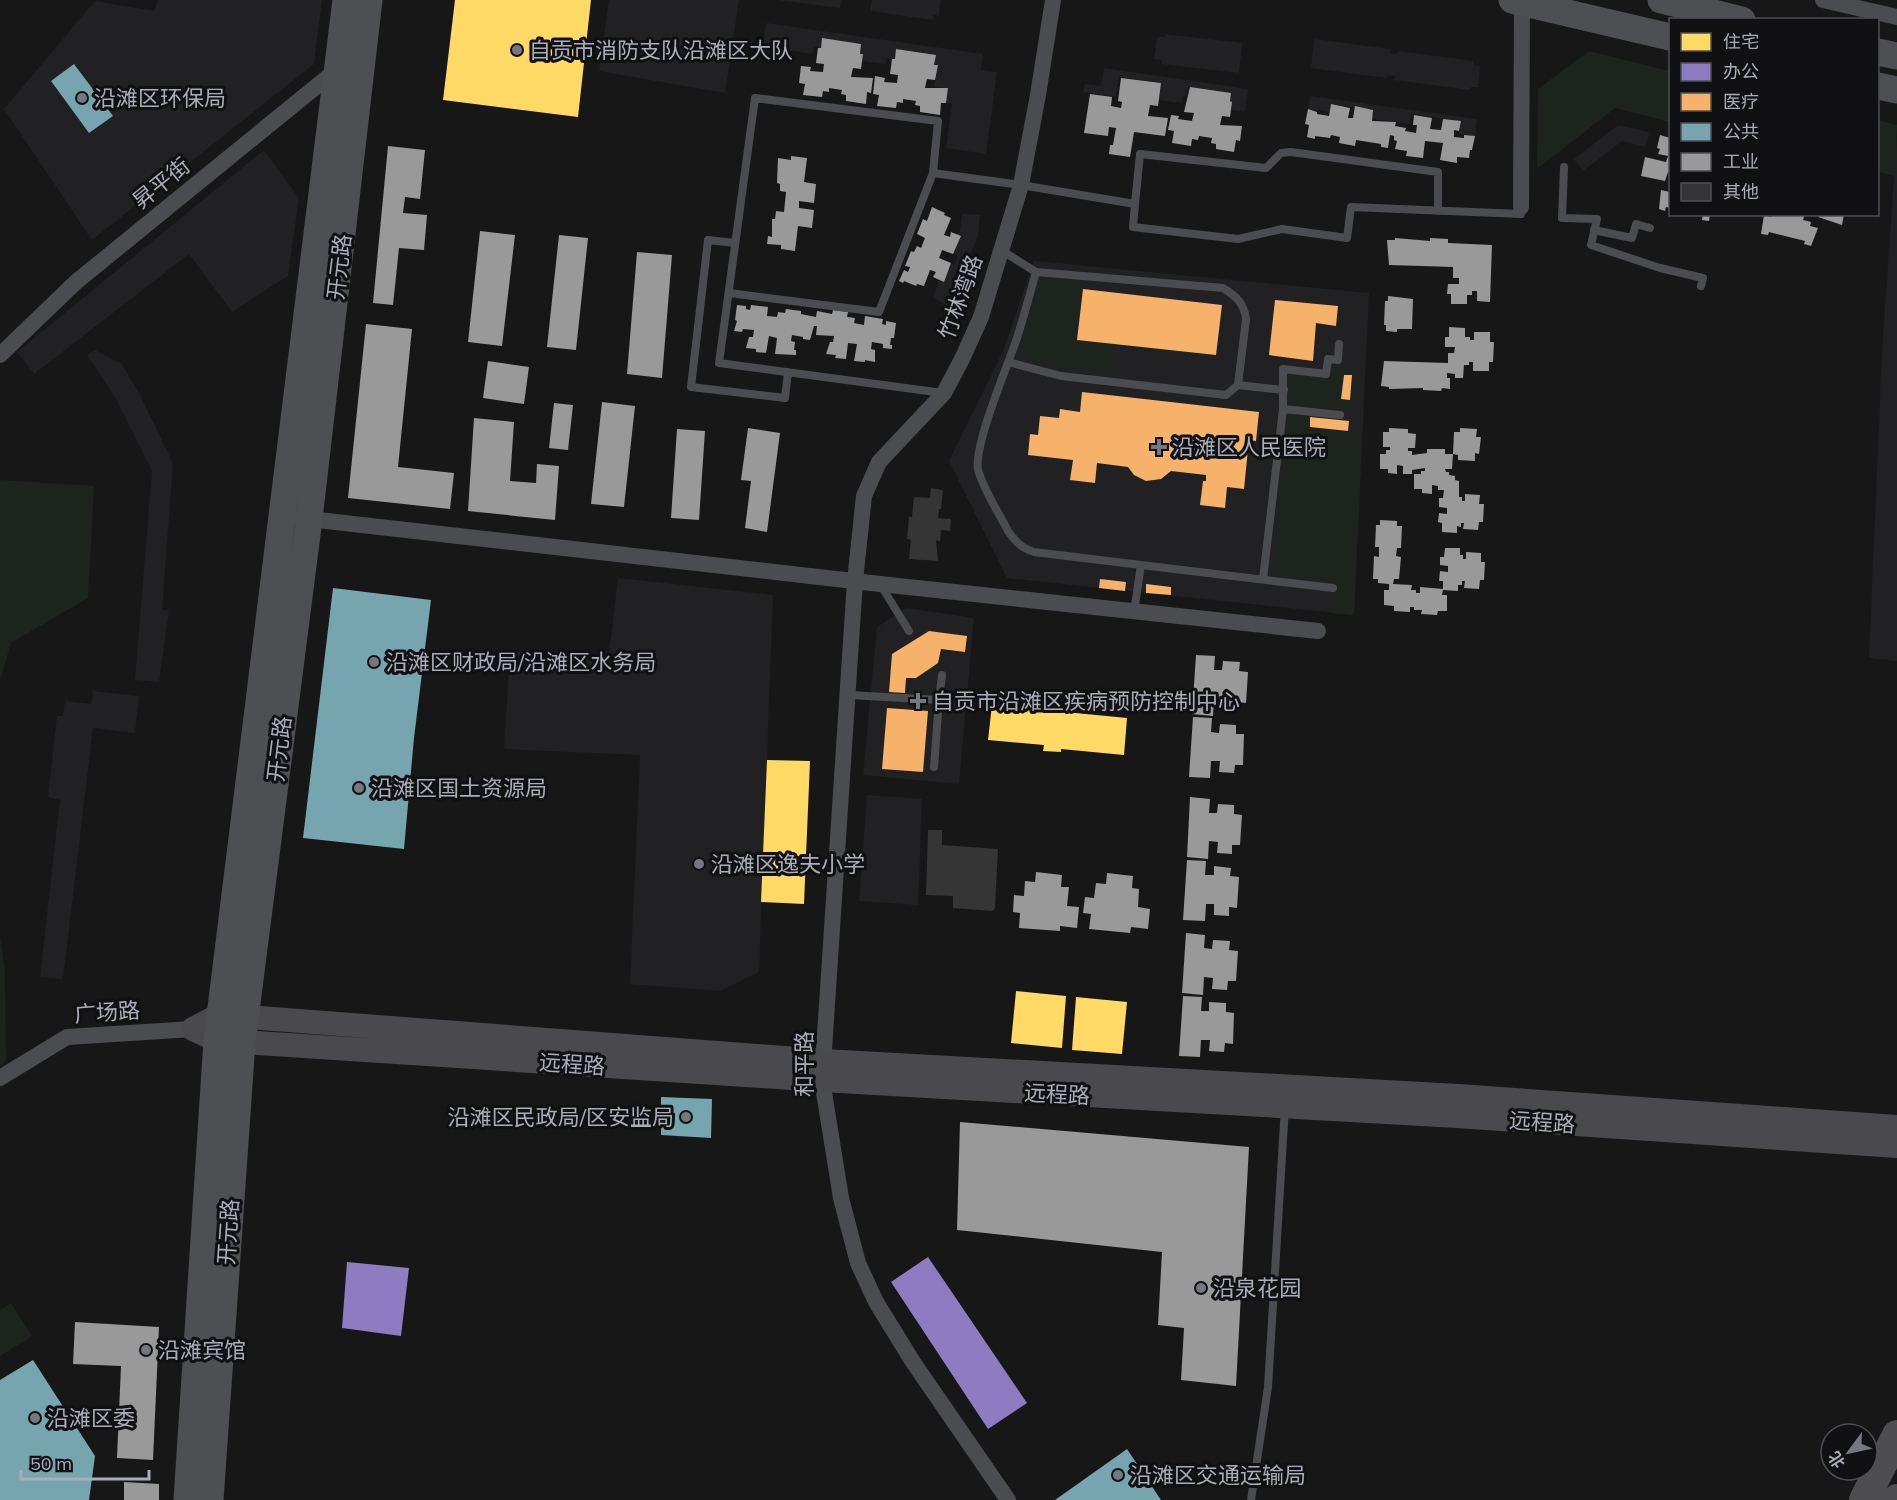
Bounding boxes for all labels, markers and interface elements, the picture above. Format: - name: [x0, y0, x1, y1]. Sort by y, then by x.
- legend: [1669, 18, 1879, 216]
- text: 住宅: [1723, 30, 1759, 53]
- place label: 自贡市消防支队沿滩区大队: [529, 36, 793, 64]
- marker: 自贡市消防支队沿滩区大队: [510, 43, 524, 57]
- text: 办公: [1723, 60, 1759, 83]
- place label: 沿滩区环保局: [94, 84, 226, 112]
- text: 医疗: [1723, 90, 1759, 113]
- marker: 沿滩区环保局: [75, 91, 89, 105]
- text: 公共: [1723, 120, 1759, 143]
- text: 工业: [1723, 150, 1759, 173]
- street label: 昇平街: [127, 151, 195, 215]
- text: 其他: [1723, 180, 1759, 203]
- street label: 开元路: [321, 233, 357, 301]
- street label: 竹林湾路: [932, 251, 988, 343]
- place label: 沿滩区人民医院: [1172, 433, 1326, 461]
- marker: 沿滩区人民医院: [1150, 438, 1168, 456]
- place label: 沿滩区财政局/沿滩区水务局: [386, 648, 656, 676]
- marker: 沿滩区财政局/沿滩区水务局: [367, 655, 381, 669]
- place label: 自贡市沿滩区疾病预防控制中心: [932, 687, 1240, 715]
- marker: 自贡市沿滩区疾病预防控制中心: [909, 692, 927, 710]
- street label: 开元路: [261, 715, 297, 783]
- place label: 沿滩区国土资源局: [371, 774, 547, 802]
- marker: 沿滩区国土资源局: [352, 781, 366, 795]
- place label: 沿滩区逸夫小学: [711, 850, 865, 878]
- marker: 沿滩区逸夫小学: [692, 857, 706, 871]
- street label: 广场路: [73, 996, 141, 1028]
- street label: 和平路: [790, 1031, 818, 1097]
- street label: 远程路: [538, 1048, 606, 1080]
- street label: 远程路: [1023, 1078, 1091, 1110]
- place label: 沿滩区民政局/区安监局: [448, 1103, 674, 1131]
- street label: 远程路: [1508, 1106, 1576, 1138]
- marker: 沿滩区民政局/区安监局: [679, 1110, 693, 1124]
- street label: 开元路: [212, 1198, 244, 1266]
- place label: 沿泉花园: [1213, 1274, 1301, 1302]
- marker: 沿泉花园: [1194, 1281, 1208, 1295]
- place label: 沿滩宾馆: [158, 1336, 246, 1364]
- marker: 沿滩宾馆: [139, 1343, 153, 1357]
- place label: 沿滩区委: [47, 1404, 135, 1432]
- marker: 沿滩区委: [28, 1411, 42, 1425]
- north arrow: [1819, 1422, 1879, 1482]
- scale bar: [21, 1443, 148, 1481]
- text: 北: [1824, 1448, 1849, 1472]
- text: 50 m: [30, 1452, 72, 1475]
- place label: 沿滩区交通运输局: [1130, 1461, 1306, 1489]
- marker: 沿滩区交通运输局: [1111, 1468, 1125, 1482]

